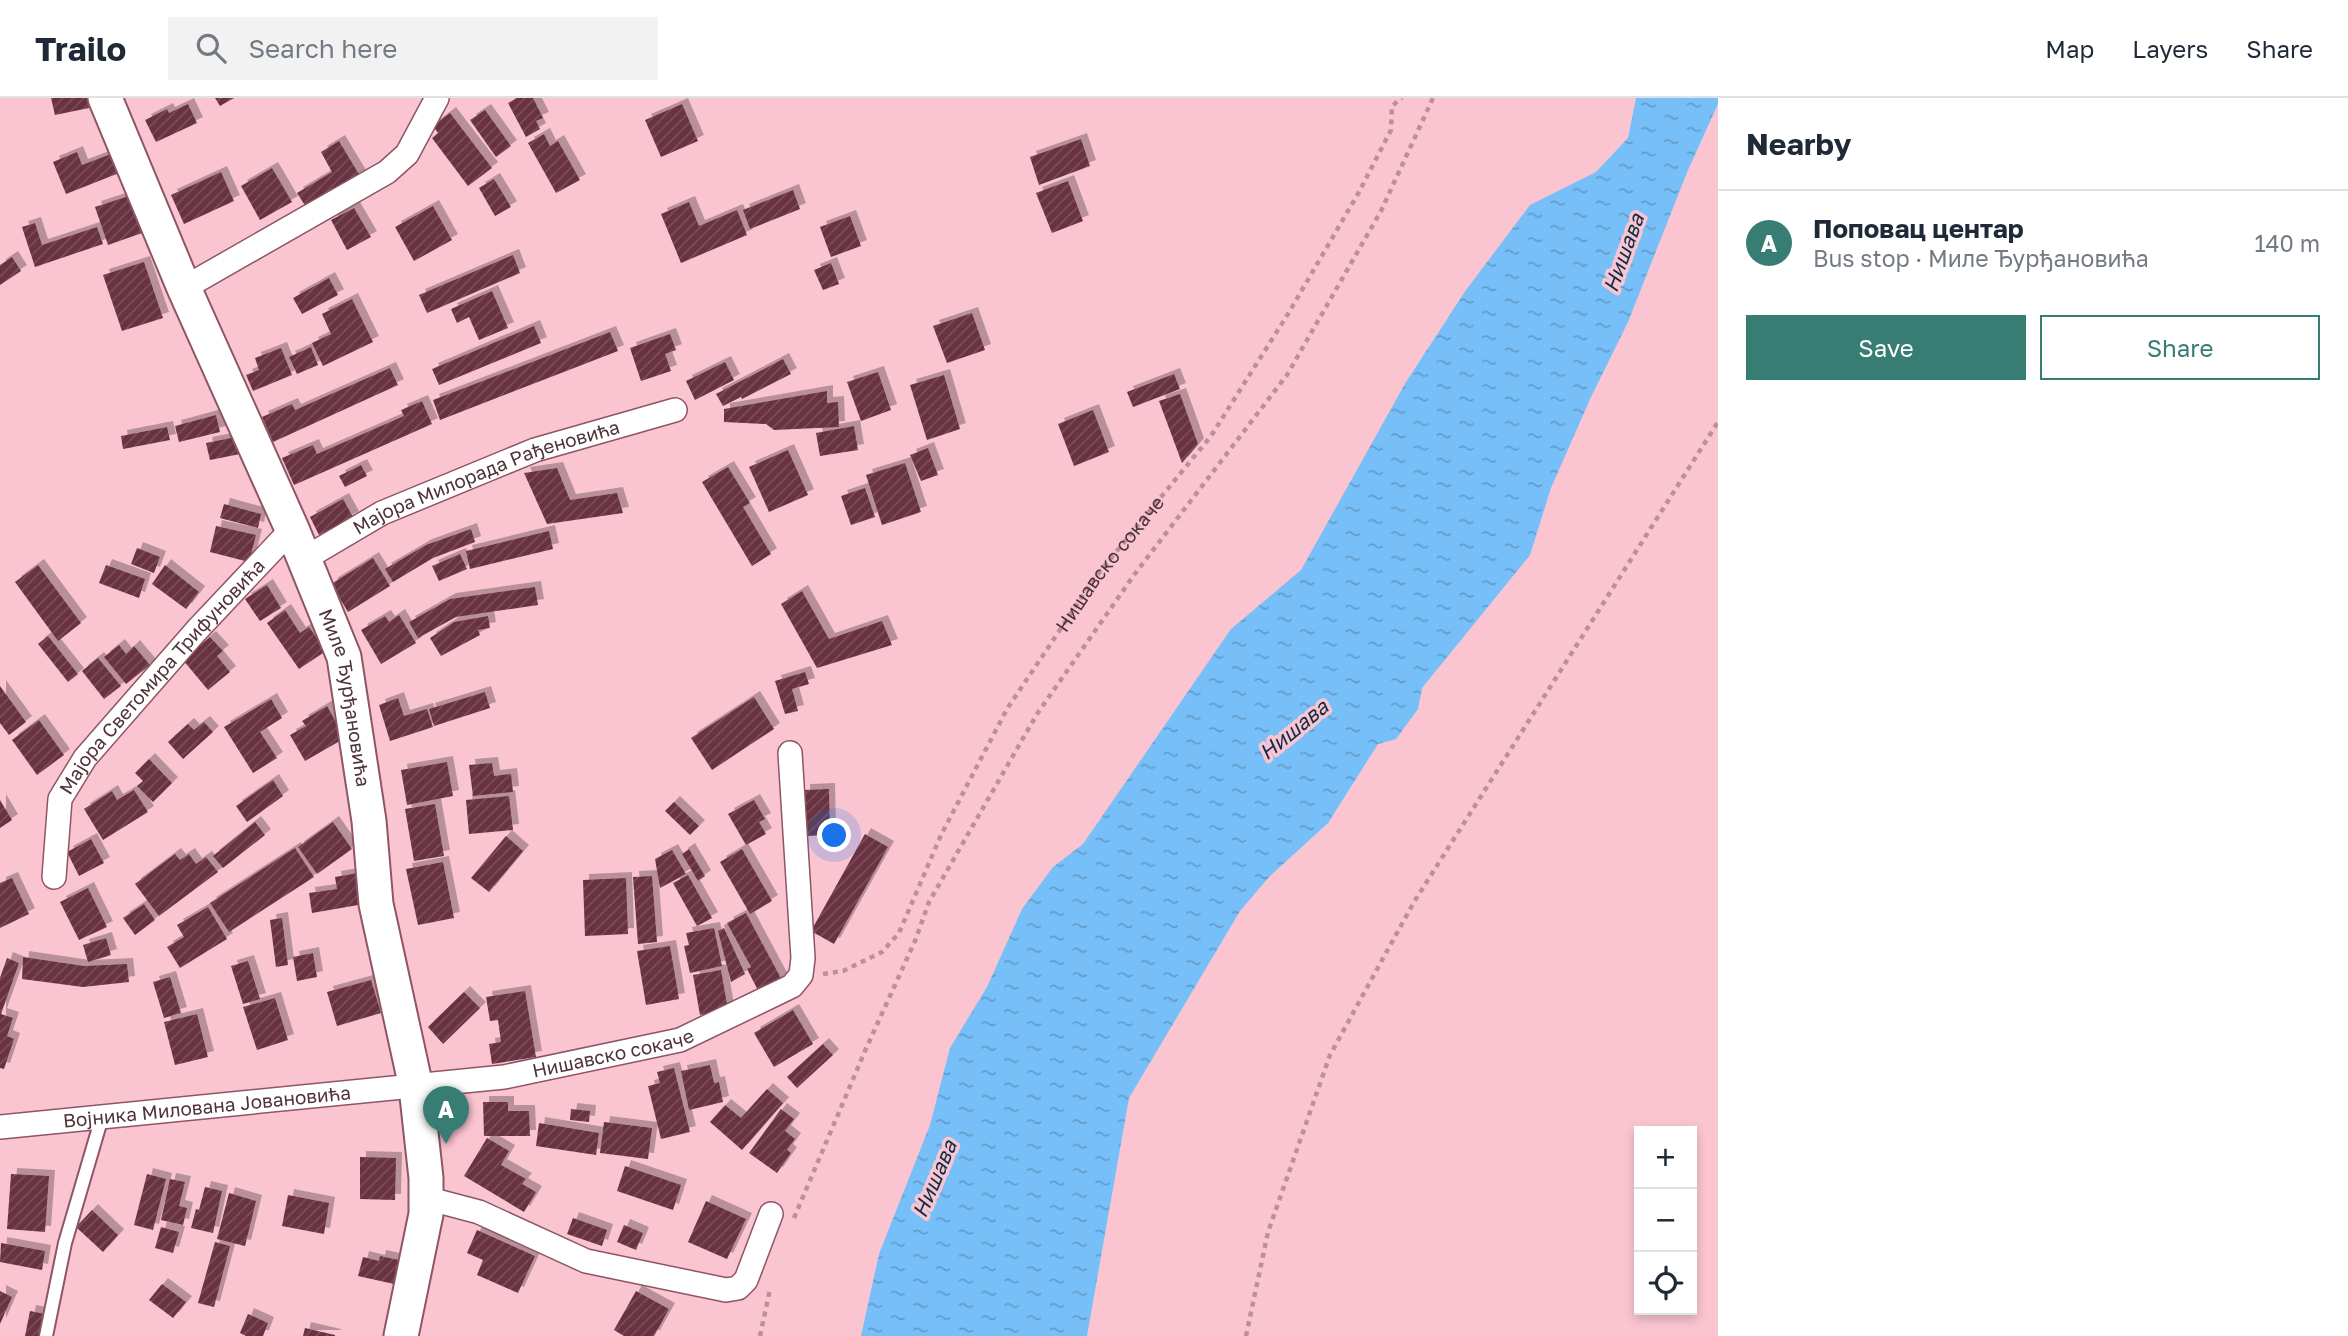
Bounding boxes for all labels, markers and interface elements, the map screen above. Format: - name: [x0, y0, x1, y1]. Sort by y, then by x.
- search box: [168, 17, 658, 80]
- text: Trailo: [35, 29, 126, 68]
- icon: search: [192, 29, 230, 67]
- text: Search here: [248, 33, 397, 64]
- text: Map: [2045, 34, 2094, 63]
- text: Layers: [2132, 34, 2208, 63]
- text: Share: [2246, 34, 2313, 63]
- text: Nearby: [1746, 126, 1851, 162]
- water label: Нишава: [1597, 209, 1650, 295]
- text: Поповац центар: [1813, 213, 2024, 244]
- text: A: [1761, 229, 1777, 257]
- text: 140 m: [2254, 229, 2320, 257]
- text: Bus stop · Миле Ђурђановића: [1813, 244, 2149, 272]
- button: Save: [1746, 315, 2026, 380]
- button: Share: [2040, 315, 2320, 380]
- street label: Мајора Милорада Рађеновића: [348, 414, 622, 539]
- street label: Нишавско сокаче: [1050, 491, 1168, 636]
- street label: Мајора Светомира Трифуновића: [54, 554, 269, 798]
- street label: Миле Ђурђановића: [315, 605, 376, 788]
- water label: Нишава: [1254, 693, 1334, 765]
- your location: [817, 818, 851, 852]
- street label: Нишавско сокаче: [530, 1023, 697, 1082]
- street label: Војника Милована Јовановића: [62, 1080, 352, 1132]
- pin: A: [423, 1086, 469, 1144]
- map controls: [1634, 1126, 1697, 1315]
- button: +: [1634, 1126, 1697, 1189]
- water label: Нишава: [906, 1135, 962, 1221]
- button: −: [1634, 1189, 1697, 1252]
- button: locate: [1634, 1252, 1697, 1315]

